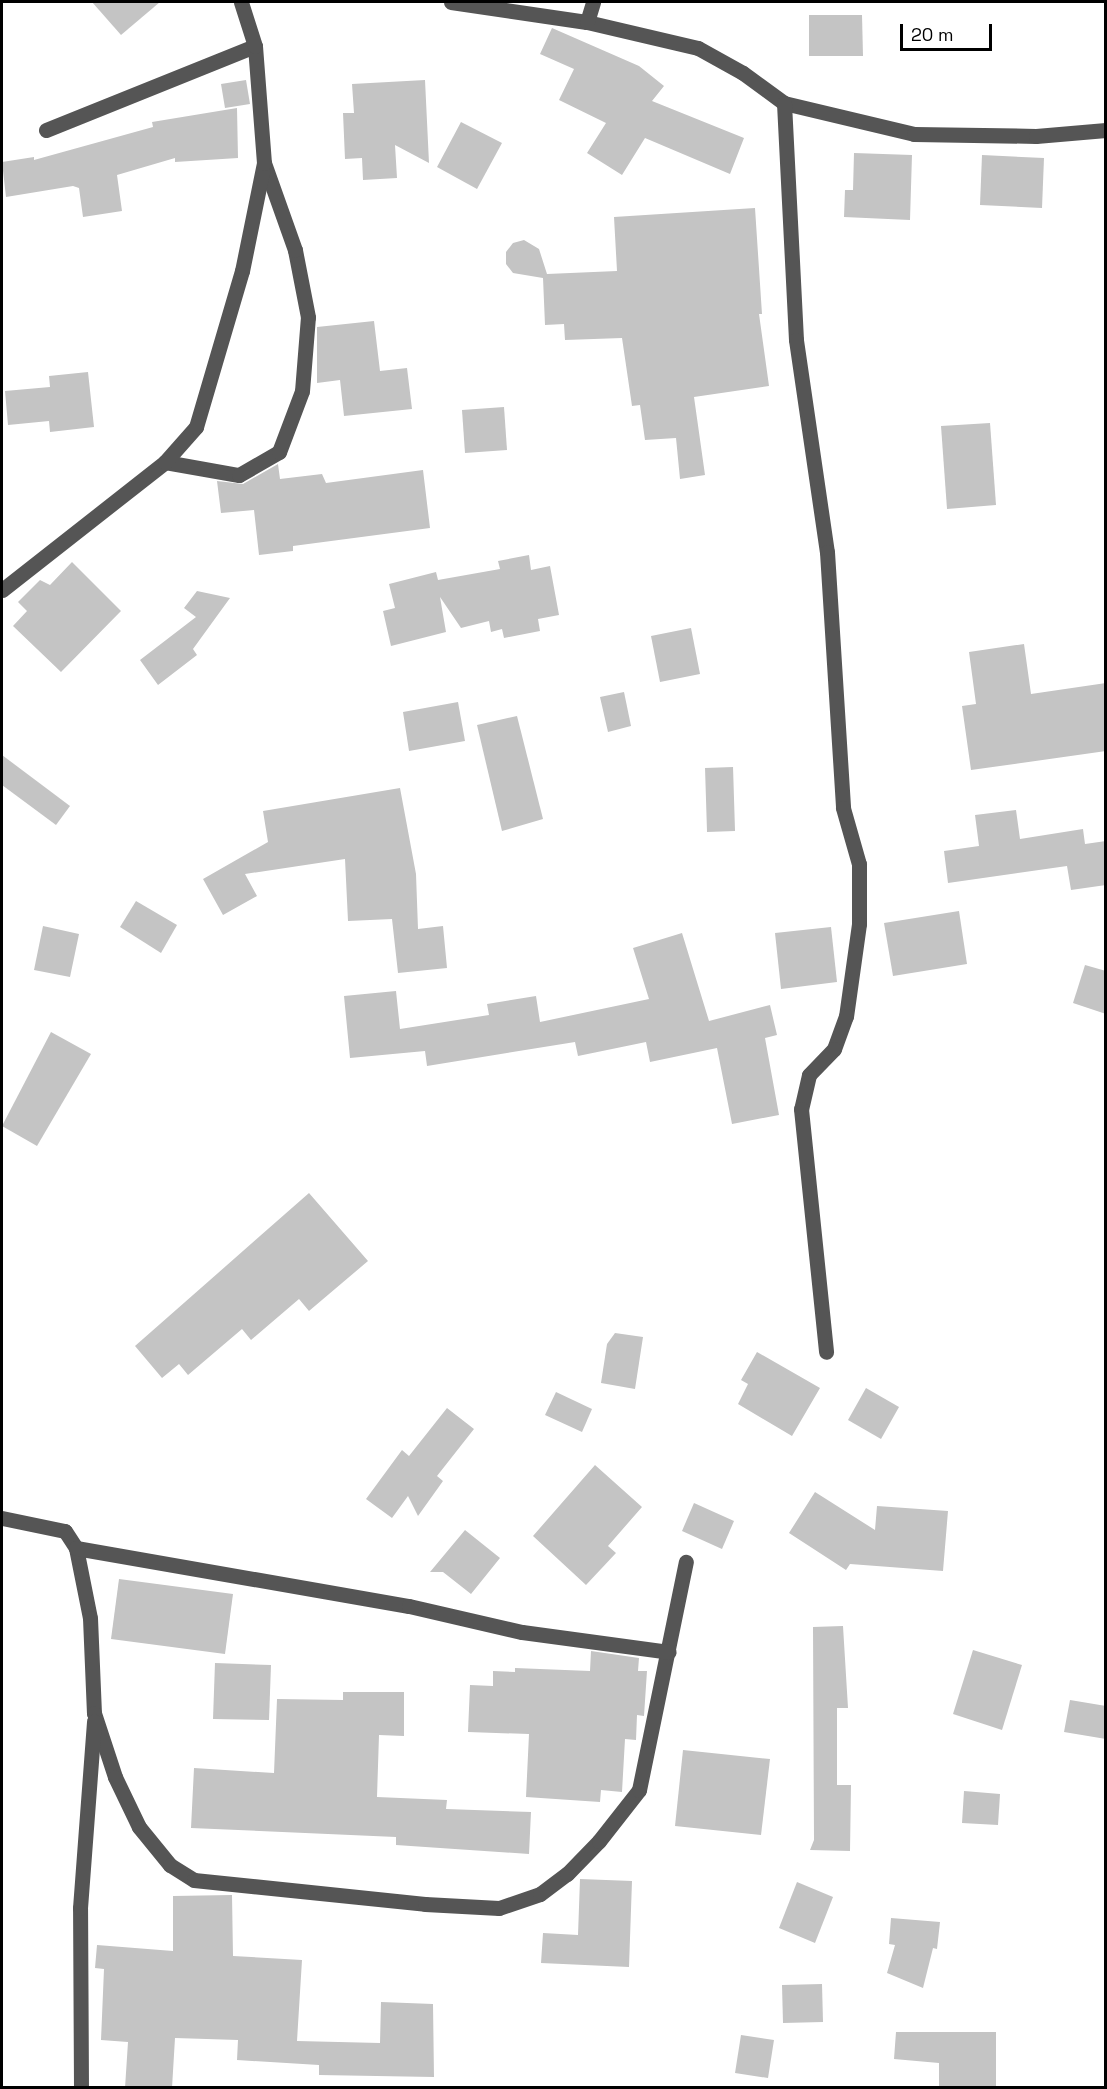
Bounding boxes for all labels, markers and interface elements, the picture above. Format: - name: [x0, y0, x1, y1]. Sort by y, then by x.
- scale bar: [903, 12, 994, 50]
- text: 20 m: [911, 23, 954, 46]

